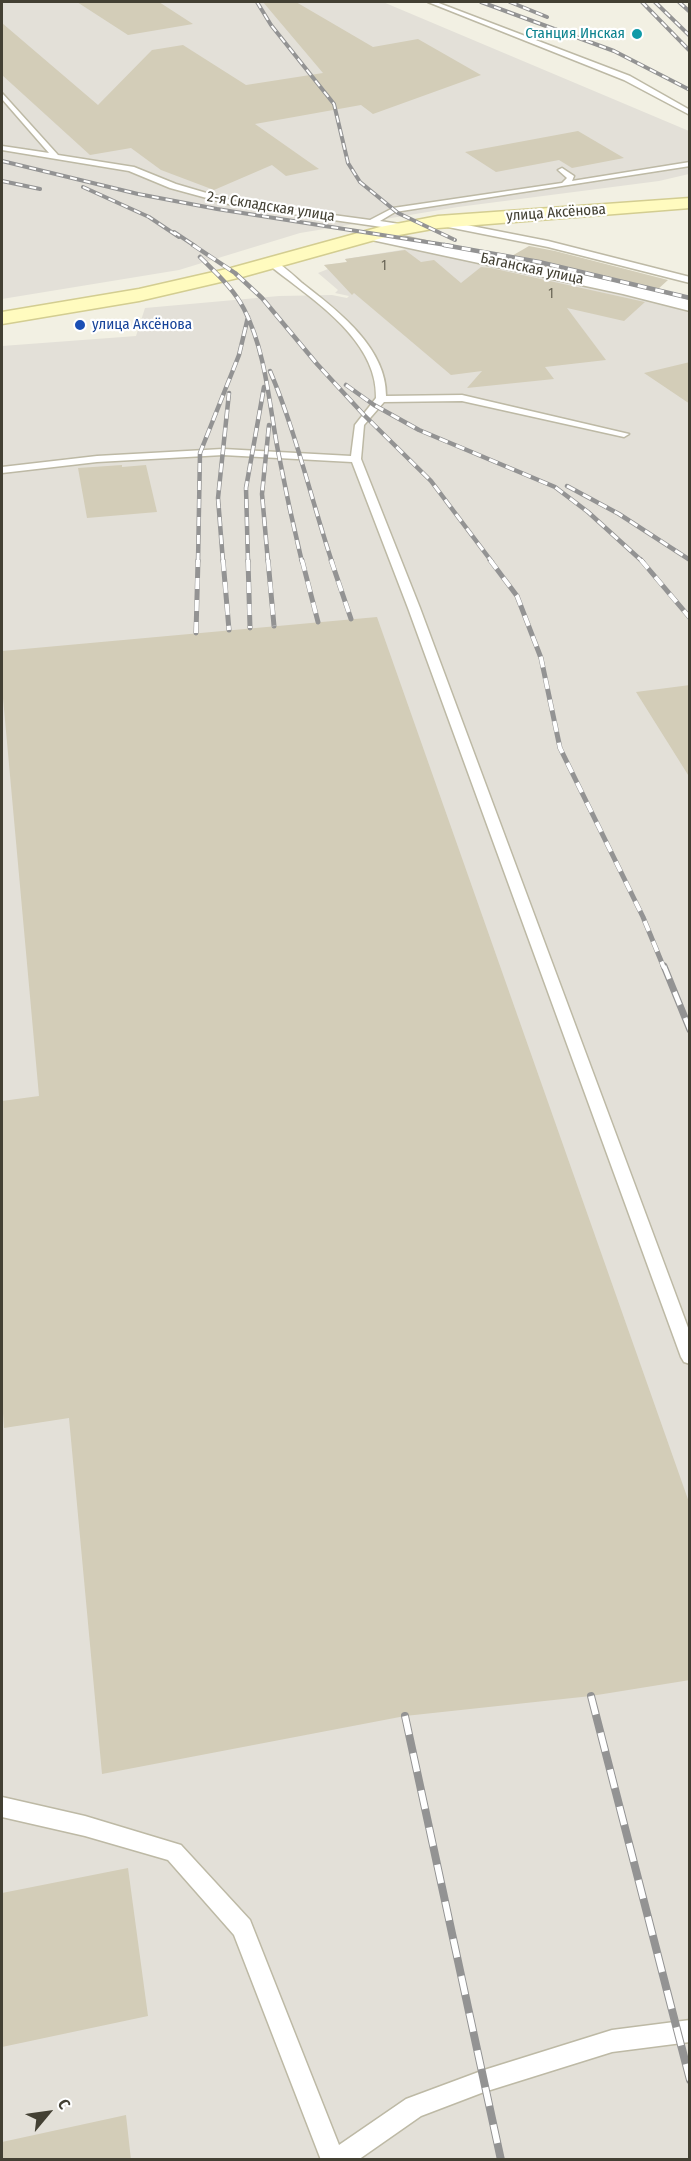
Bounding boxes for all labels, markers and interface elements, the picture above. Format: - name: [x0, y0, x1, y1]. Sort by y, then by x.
- place label: Станция Инская: [525, 25, 625, 43]
- marker: Станция Инская: [630, 27, 644, 41]
- street label: 2-я Складская улица: [206, 188, 336, 226]
- street label: улица Аксёнова: [505, 201, 607, 225]
- street label: Баганская улица: [479, 249, 585, 289]
- house number: 1: [381, 258, 387, 274]
- house number: 1: [548, 286, 554, 302]
- place label: улица Аксёнова: [92, 316, 192, 334]
- marker: улица Аксёнова: [73, 318, 87, 332]
- north arrow: [18, 2083, 78, 2143]
- text: С: [54, 2096, 75, 2112]

